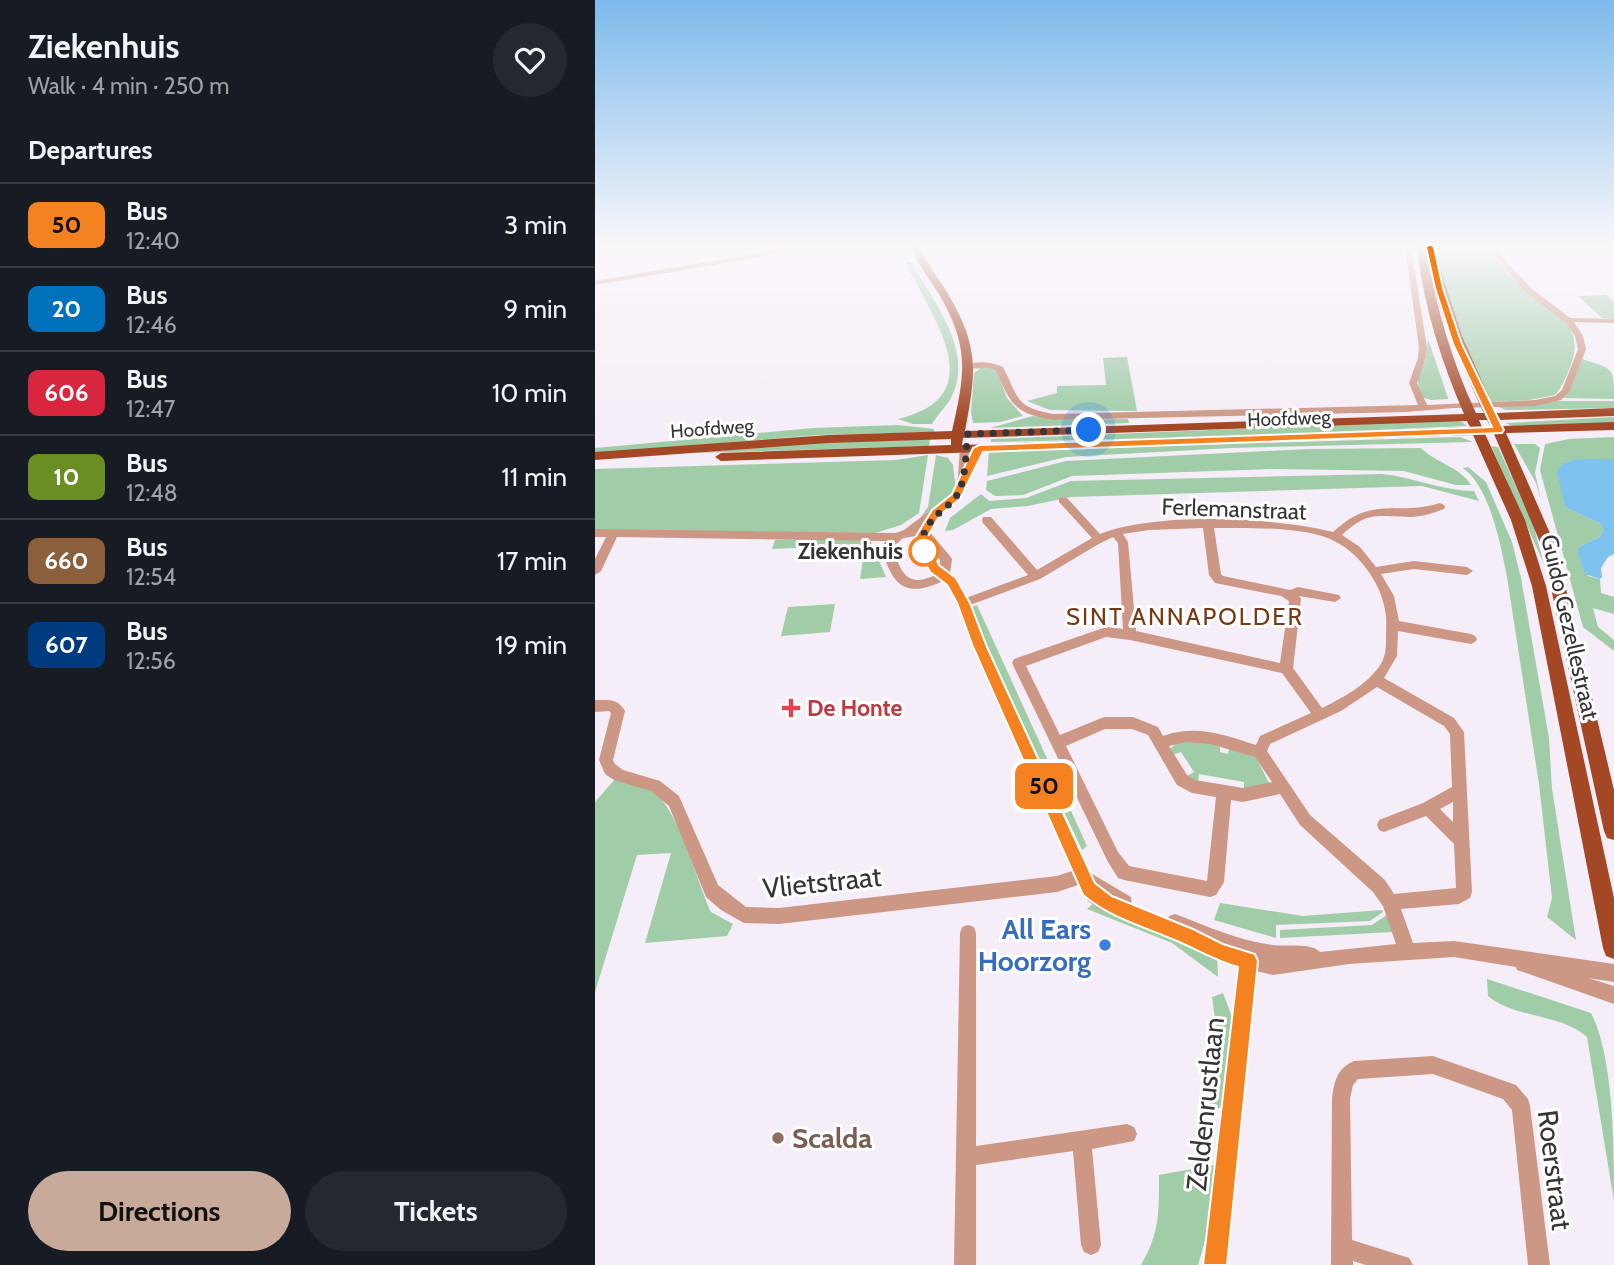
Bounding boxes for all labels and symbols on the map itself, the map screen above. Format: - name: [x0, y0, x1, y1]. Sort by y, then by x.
- street label: Hoofdweg: [1247, 406, 1332, 431]
- your location: [1071, 412, 1106, 447]
- street label: Hoofdweg: [670, 414, 755, 443]
- street label: Ferlemanstraat: [1161, 492, 1307, 526]
- street label: Guido Gezellestraat: [1535, 532, 1605, 722]
- marker: Ziekenhuis: [909, 536, 939, 566]
- place label: Ziekenhuis: [797, 537, 903, 565]
- district label: SINT ANNAPOLDER: [1066, 602, 1304, 631]
- place label: De Honte: [807, 694, 902, 722]
- marker: De Honte: [781, 698, 801, 718]
- line badge: 50: [1013, 763, 1075, 809]
- street label: Vlietstraat: [761, 859, 883, 905]
- place label: All Ears Hoorzorg: [978, 912, 1091, 978]
- marker: All Ears Hoorzorg: [1097, 937, 1113, 953]
- street label: Zeldenrustlaan: [1179, 1015, 1231, 1193]
- street label: Roerstraat: [1531, 1108, 1579, 1232]
- place label: Scalda: [792, 1121, 872, 1155]
- marker: Scalda: [770, 1130, 786, 1146]

